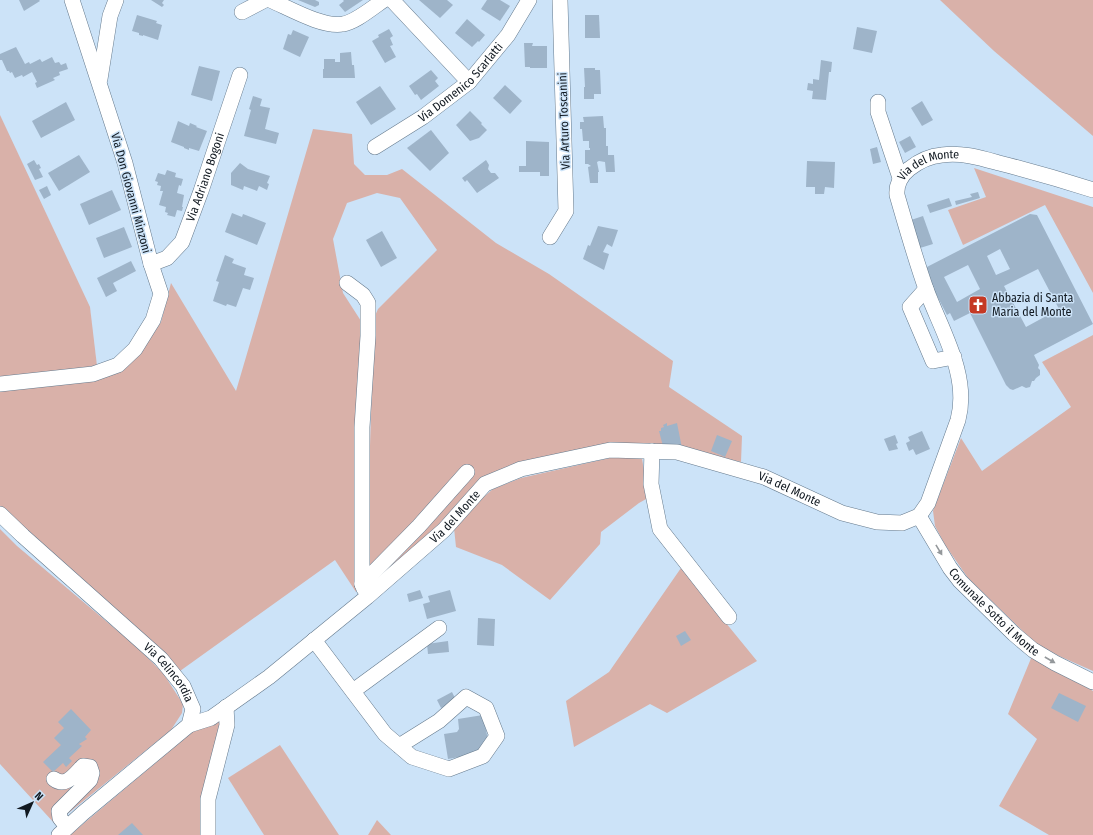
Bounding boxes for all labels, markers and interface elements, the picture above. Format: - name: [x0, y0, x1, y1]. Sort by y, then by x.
- street label: Via Domenico Scarlatti: [416, 40, 506, 125]
- street label: Via Arturo Toscanini: [555, 72, 573, 170]
- street label: Via Don Giovanni Minzoni: [108, 131, 154, 255]
- street label: Via Adriano Bogoni: [183, 131, 227, 223]
- street label: Via del Monte: [894, 147, 960, 183]
- place label: Abbazia di Santa Maria del Monte: [992, 291, 1074, 319]
- church icon: Abbazia di Santa Maria del Monte: [967, 294, 989, 316]
- street label: Via del Monte: [757, 469, 823, 509]
- street label: Via del Monte: [427, 487, 483, 546]
- one-way arrow: [935, 545, 943, 555]
- street label: Comunale Sotto il Monte: [946, 565, 1042, 659]
- street label: Via Celincordia: [141, 640, 196, 704]
- one-way arrow: [1044, 656, 1056, 663]
- north arrow: [12, 783, 52, 823]
- text: N: [32, 789, 46, 803]

